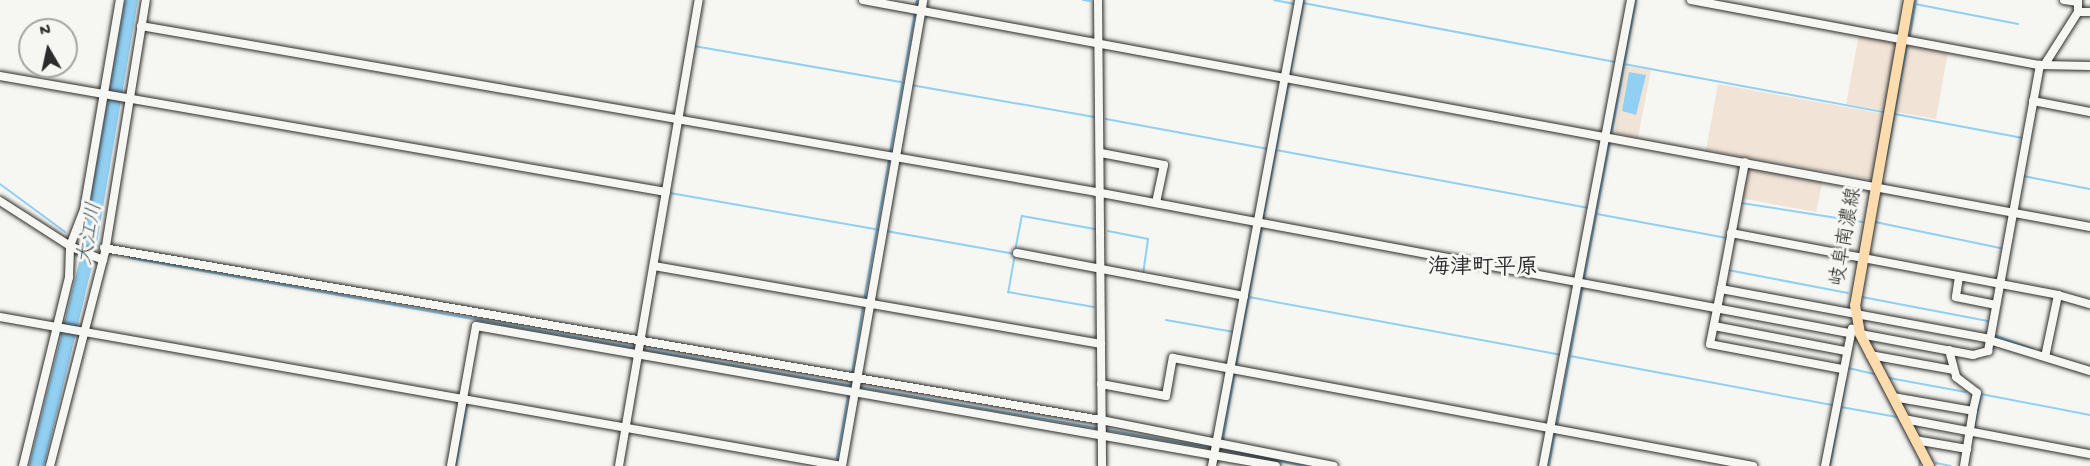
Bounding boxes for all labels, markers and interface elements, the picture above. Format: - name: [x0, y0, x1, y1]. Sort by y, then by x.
- north arrow: [18, 18, 78, 78]
- text: N: [39, 22, 52, 42]
- street label: 岐阜南濃線: [1826, 186, 1868, 288]
- water label: 大江川: [74, 201, 110, 267]
- district label: 海津町平原: [1428, 257, 1538, 283]

